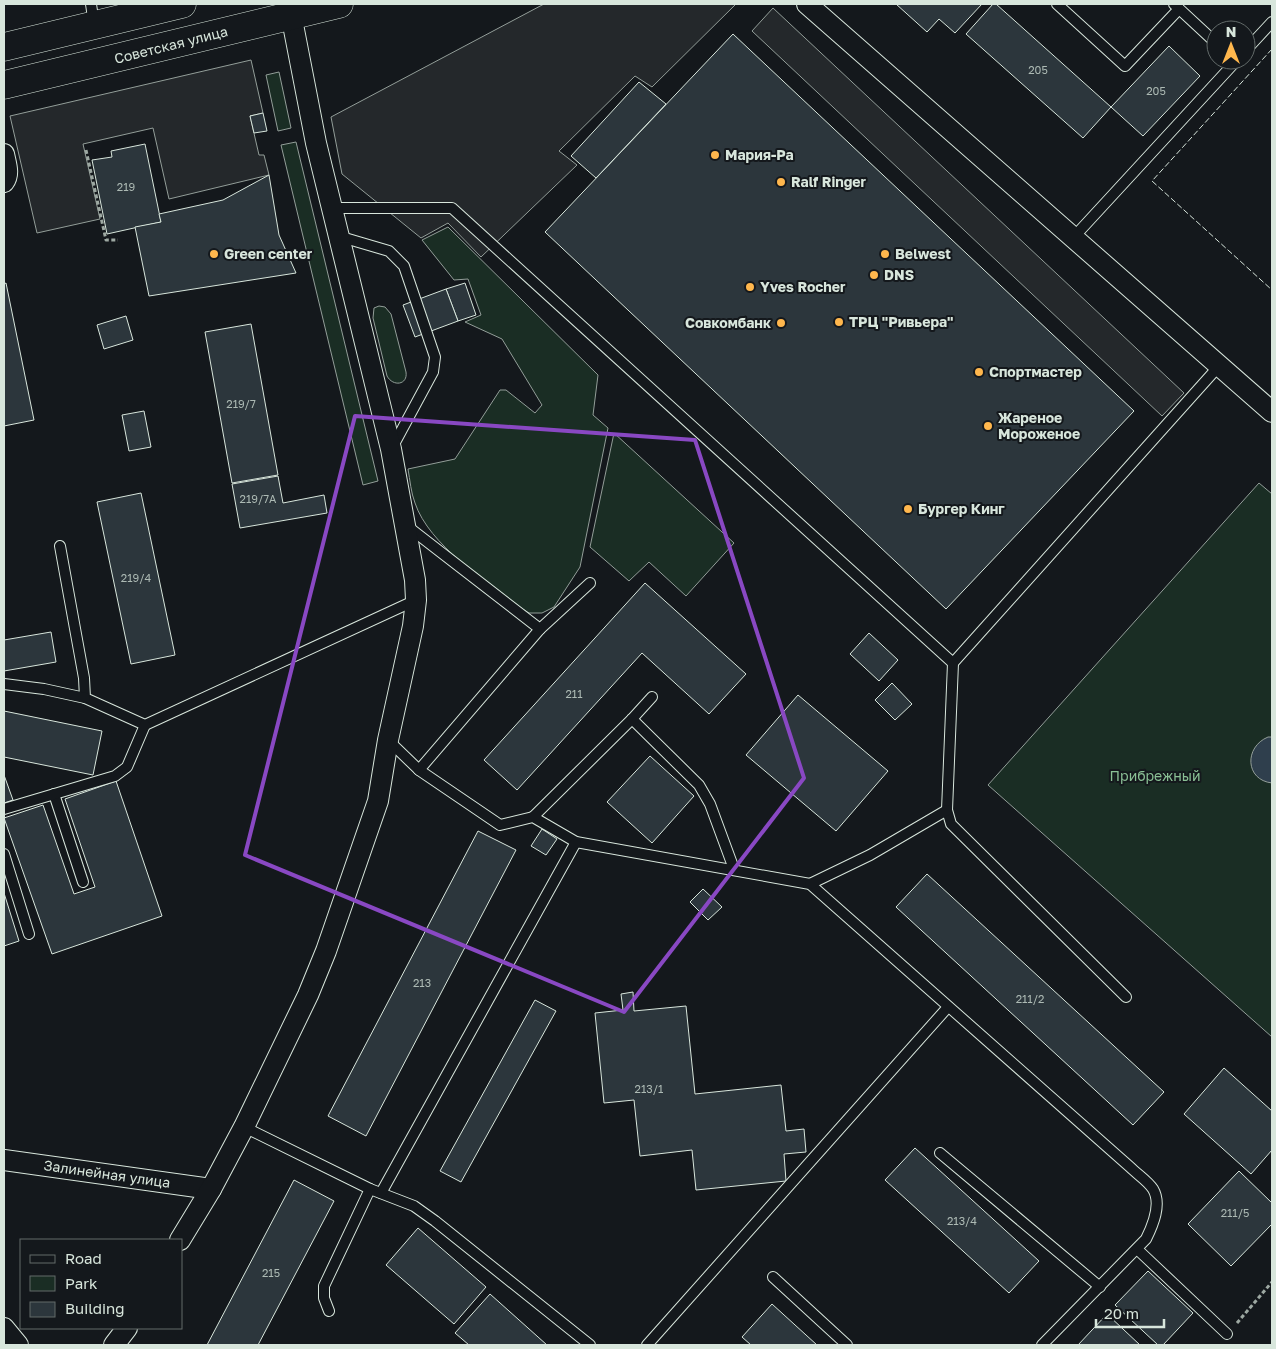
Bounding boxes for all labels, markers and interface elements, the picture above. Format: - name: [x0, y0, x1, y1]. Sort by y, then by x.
- north arrow: [1206, 20, 1256, 70]
- street label: Советская улица: [112, 22, 229, 67]
- text: N: [1226, 23, 1236, 40]
- house number: 205: [1028, 63, 1048, 76]
- house number: 205: [1146, 84, 1166, 97]
- place label: Мария-Ра: [725, 146, 794, 163]
- marker: Мария-Ра: [709, 149, 721, 161]
- place label: Ralf Ringer: [791, 173, 867, 190]
- marker: Ralf Ringer: [775, 176, 787, 188]
- house number: 219: [117, 180, 135, 193]
- place label: Green center: [224, 245, 313, 262]
- place label: Belwest: [895, 245, 951, 262]
- marker: Green center: [208, 248, 220, 260]
- marker: Belwest: [879, 248, 891, 260]
- place label: DNS: [884, 266, 914, 283]
- marker: DNS: [868, 269, 880, 281]
- place label: Yves Rocher: [760, 278, 846, 295]
- marker: Yves Rocher: [744, 281, 756, 293]
- place label: ТРЦ "Ривьера": [849, 313, 953, 330]
- place label: Совкомбанк: [685, 314, 771, 331]
- marker: ТРЦ "Ривьера": [833, 316, 845, 328]
- marker: Совкомбанк: [775, 317, 787, 329]
- place label: Спортмастер: [989, 363, 1082, 380]
- marker: Спортмастер: [973, 366, 985, 378]
- house number: 219/7: [226, 397, 256, 410]
- place label: Жареное Мороженое: [998, 409, 1080, 442]
- marker: Жареное Мороженое: [982, 420, 994, 432]
- house number: 219/7А: [240, 492, 277, 505]
- place label: Бургер Кинг: [918, 500, 1005, 517]
- marker: Бургер Кинг: [902, 503, 914, 515]
- house number: 219/4: [121, 571, 151, 584]
- house number: 211: [565, 687, 583, 700]
- park label: Прибрежный: [1110, 767, 1200, 784]
- house number: 213: [413, 976, 431, 989]
- house number: 211/2: [1016, 992, 1044, 1005]
- house number: 213/1: [635, 1082, 663, 1095]
- street label: Залинейная улица: [43, 1156, 172, 1191]
- house number: 211/5: [1221, 1206, 1249, 1219]
- house number: 213/4: [947, 1214, 977, 1227]
- legend: [20, 1239, 182, 1329]
- text: Road: [65, 1249, 102, 1267]
- house number: 215: [262, 1266, 280, 1279]
- text: Park: [65, 1274, 98, 1292]
- scale bar: [1096, 1296, 1164, 1328]
- text: Building: [65, 1299, 125, 1317]
- text: 20 m: [1104, 1304, 1139, 1322]

